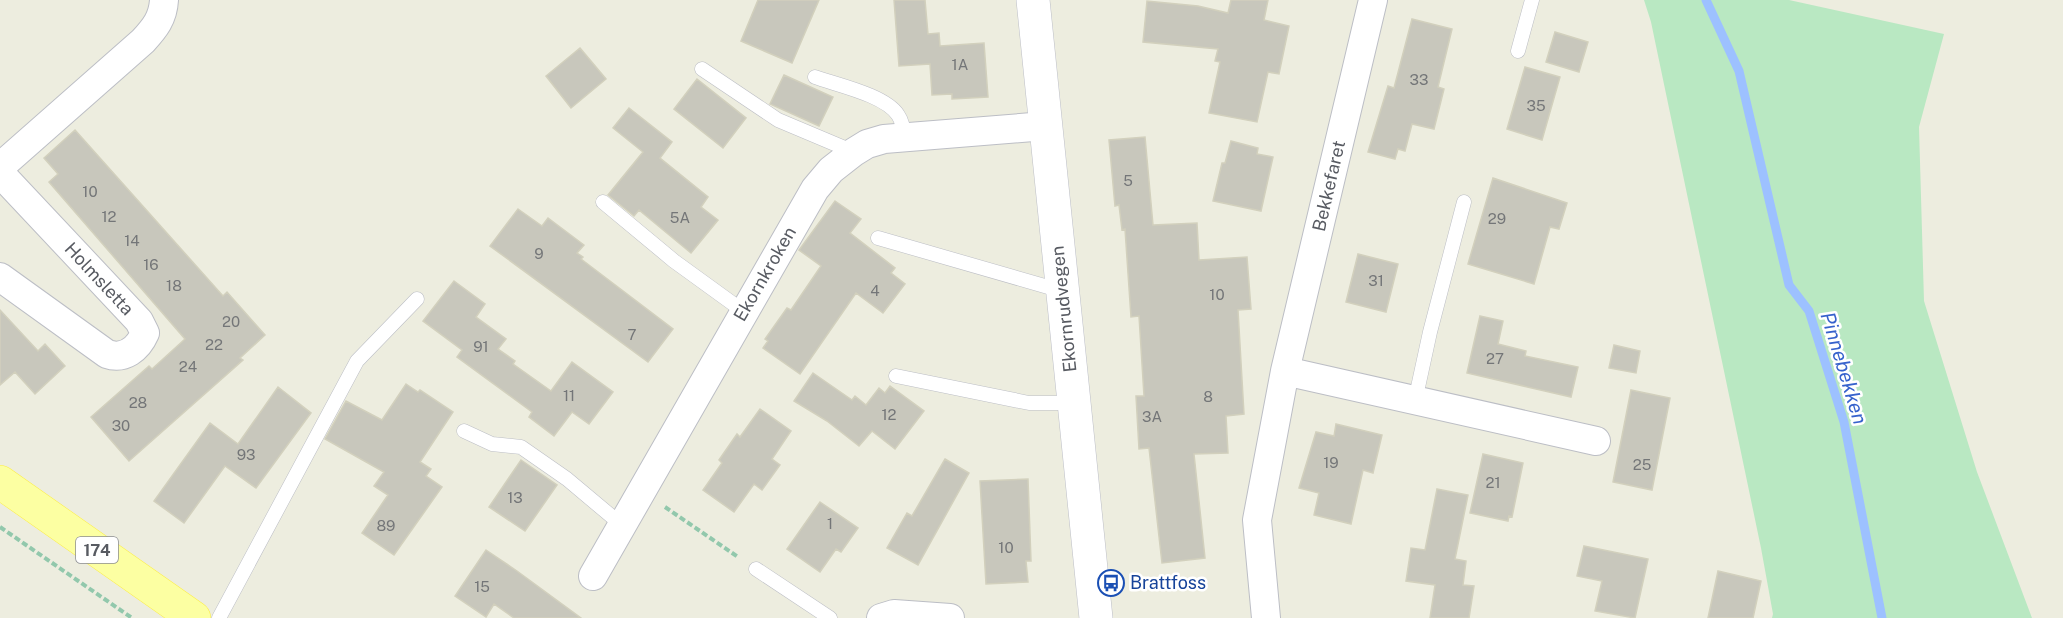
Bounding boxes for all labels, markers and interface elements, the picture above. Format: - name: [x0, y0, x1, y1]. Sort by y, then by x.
- house number: 1A: [952, 56, 969, 73]
- house number: 33: [1410, 71, 1428, 88]
- house number: 35: [1526, 97, 1546, 114]
- street label: Bekkefaret: [1308, 138, 1349, 233]
- house number: 5: [1123, 172, 1133, 189]
- house number: 10: [82, 183, 98, 200]
- house number: 12: [101, 208, 117, 225]
- house number: 5A: [670, 209, 690, 226]
- house number: 29: [1488, 210, 1506, 227]
- street label: Ekornkroken: [729, 223, 800, 325]
- house number: 14: [124, 232, 140, 249]
- street label: Holmsletta: [60, 238, 138, 319]
- house number: 9: [534, 245, 544, 262]
- street label: Ekornrudvegen: [1046, 245, 1081, 373]
- house number: 16: [143, 256, 159, 273]
- house number: 31: [1368, 272, 1384, 289]
- house number: 18: [166, 277, 182, 294]
- house number: 4: [870, 282, 880, 299]
- house number: 10: [1209, 286, 1225, 303]
- water label: Pinnebekken: [1816, 309, 1872, 427]
- house number: 20: [222, 313, 240, 330]
- house number: 7: [627, 326, 637, 343]
- house number: 22: [205, 336, 223, 353]
- house number: 91: [473, 338, 489, 355]
- house number: 27: [1486, 350, 1504, 367]
- house number: 24: [179, 358, 197, 375]
- house number: 11: [563, 387, 575, 404]
- house number: 8: [1203, 388, 1213, 405]
- house number: 28: [129, 394, 147, 411]
- house number: 12: [881, 406, 897, 423]
- house number: 3A: [1142, 408, 1162, 425]
- house number: 30: [112, 417, 130, 434]
- house number: 93: [237, 446, 255, 463]
- house number: 19: [1323, 454, 1339, 471]
- house number: 25: [1633, 456, 1651, 473]
- house number: 21: [1485, 474, 1501, 491]
- house number: 13: [507, 489, 523, 506]
- house number: 1: [827, 515, 833, 532]
- house number: 89: [377, 517, 395, 534]
- road number: 174: [76, 537, 118, 563]
- house number: 10: [998, 539, 1014, 556]
- bus stop icon: Brattfoss: [1096, 568, 1126, 598]
- place label: Brattfoss: [1130, 572, 1206, 593]
- house number: 15: [474, 578, 490, 595]

